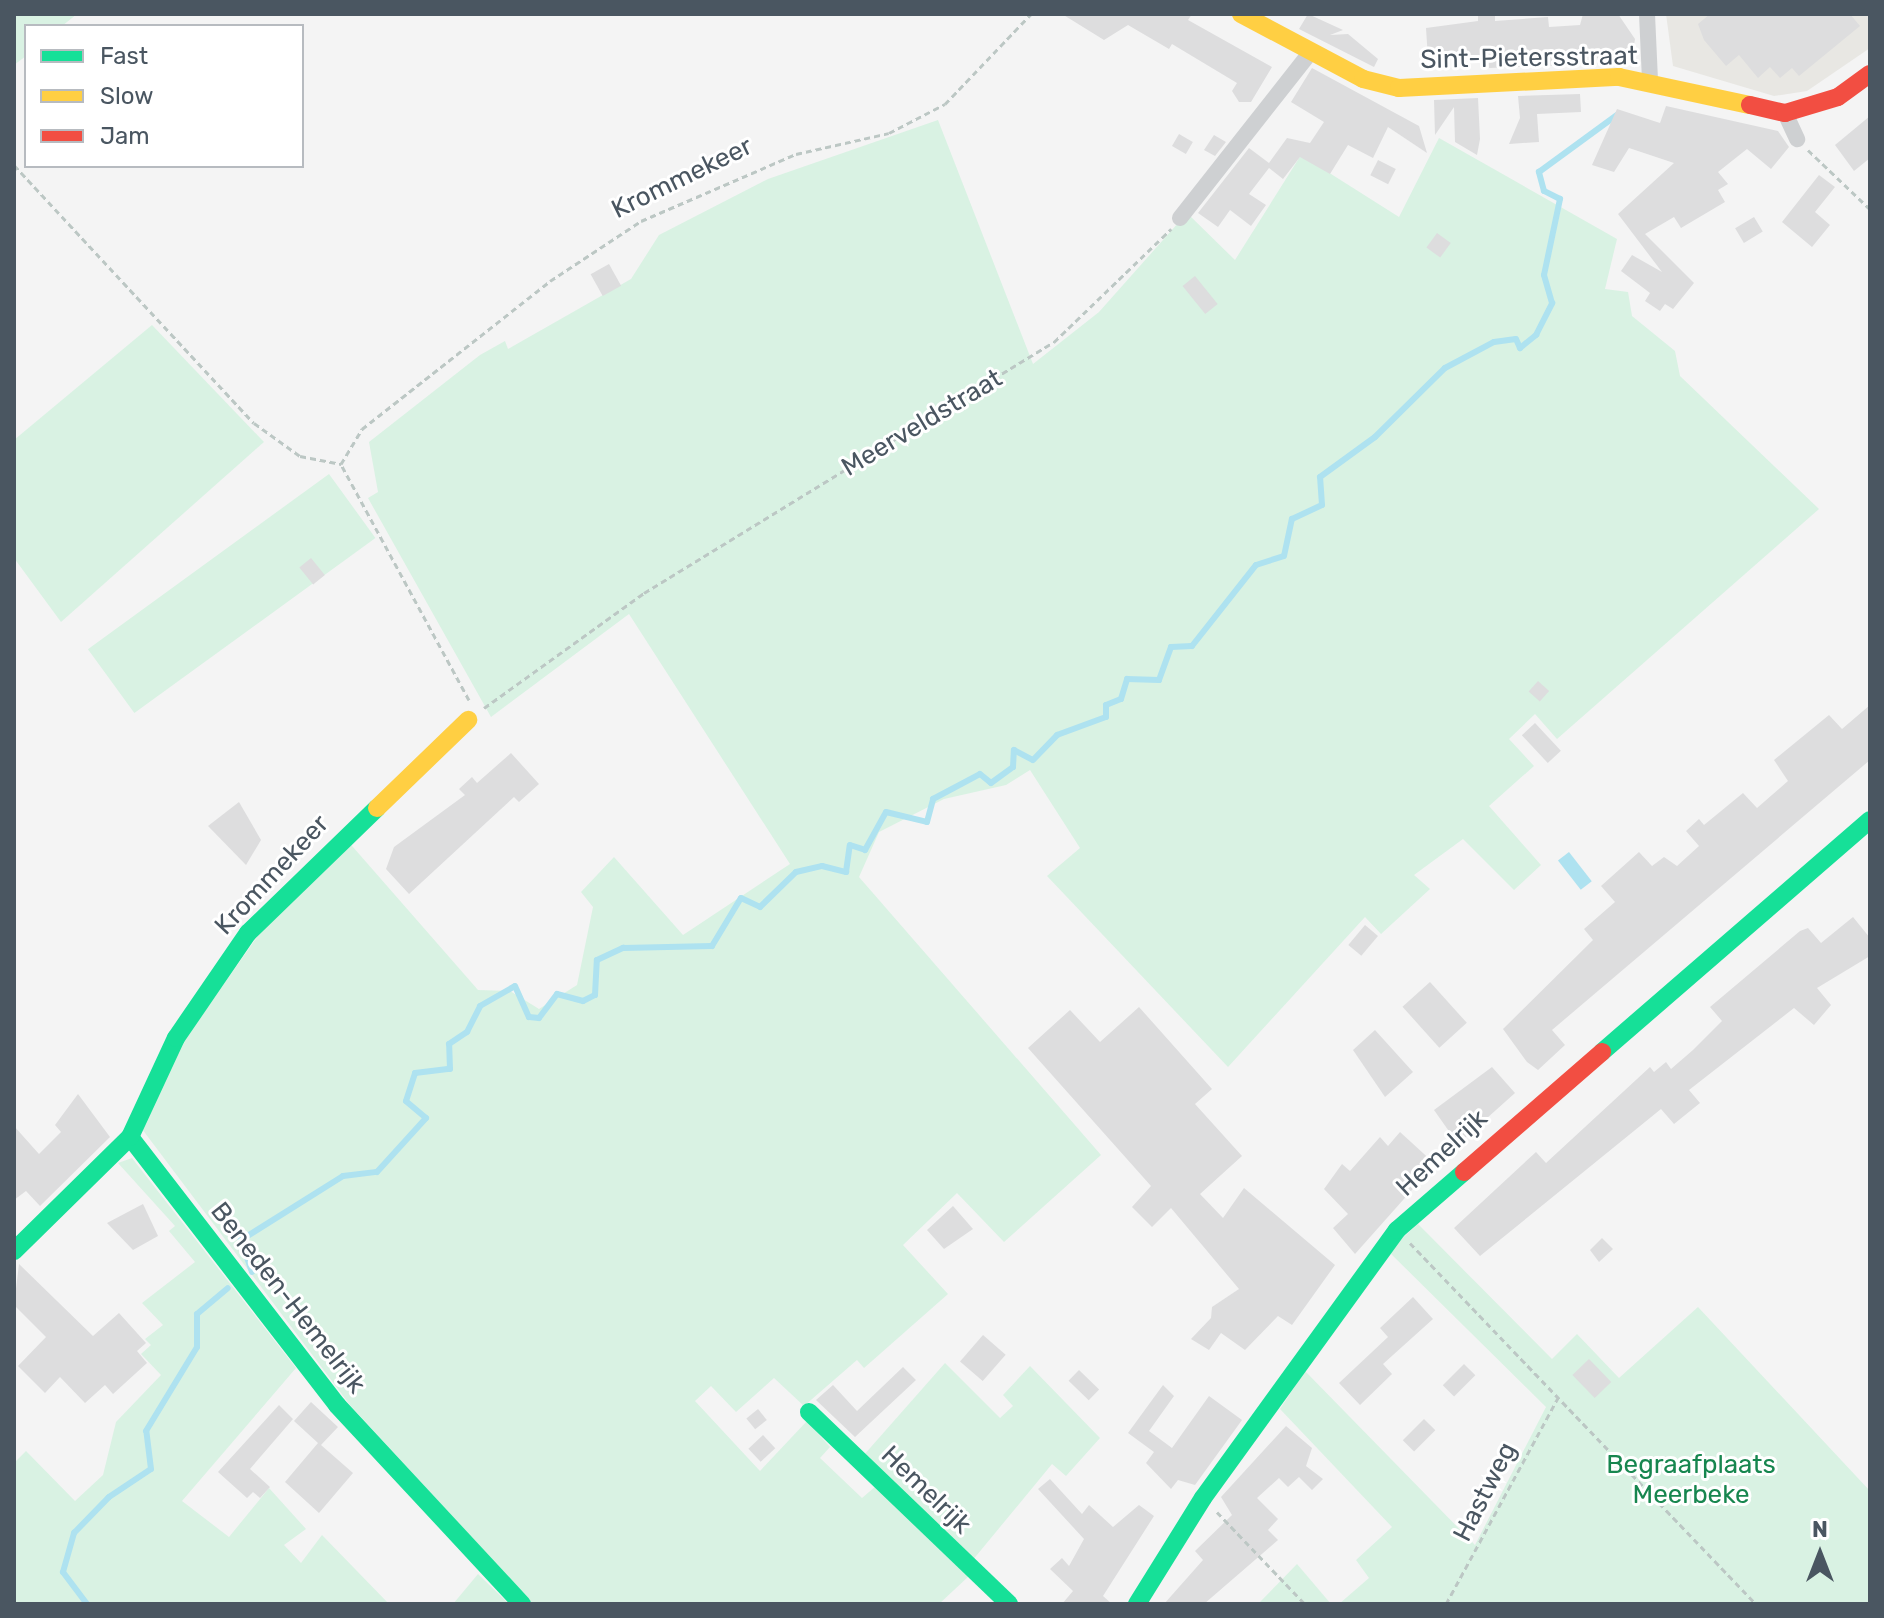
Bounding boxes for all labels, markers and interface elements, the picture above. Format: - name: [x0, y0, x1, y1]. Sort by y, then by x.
- legend: [24, 24, 304, 168]
- street label: Sint-Pietersstraat: [1420, 41, 1638, 75]
- text: Fast: [100, 42, 148, 70]
- text: Slow: [100, 82, 153, 110]
- text: Jam: [100, 122, 150, 150]
- street label: Krommekeer: [607, 130, 757, 226]
- street label: Meerveldstraat: [836, 363, 1008, 483]
- street label: Krommekeer: [209, 809, 335, 941]
- street label: Hemelrijk: [1390, 1103, 1494, 1203]
- street label: Beneden-Hemelrijk: [204, 1196, 372, 1400]
- street label: Hastweg: [1447, 1437, 1523, 1547]
- street label: Hemelrijk: [874, 1439, 978, 1541]
- park label: Begraafplaats Meerbeke: [1606, 1449, 1776, 1510]
- north arrow: [1780, 1514, 1860, 1594]
- text: N: [1812, 1516, 1828, 1543]

